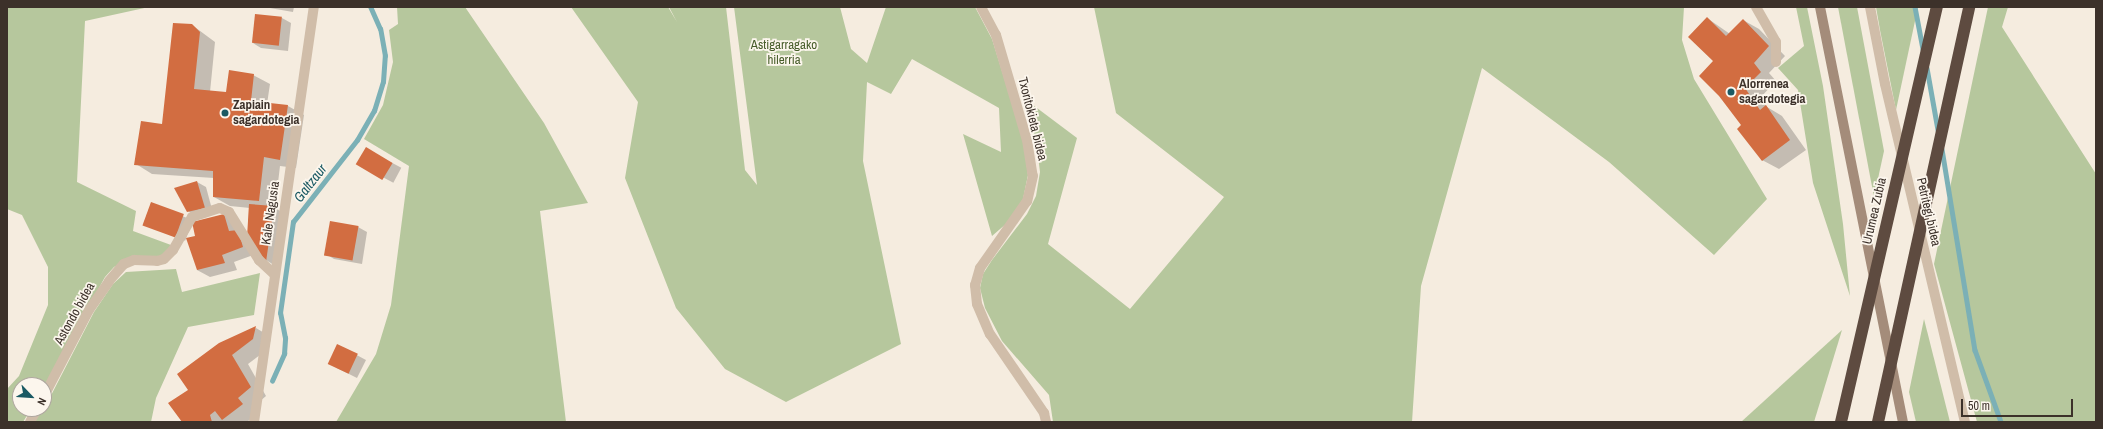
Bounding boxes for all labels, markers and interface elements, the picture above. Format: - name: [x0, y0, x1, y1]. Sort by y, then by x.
- park label: Astigarragako hilerria: [751, 38, 817, 69]
- street label: Txoritokieta bidea: [1014, 76, 1050, 162]
- place label: Alorrenea sagardotegia: [1739, 77, 1805, 108]
- marker: Alorrenea sagardotegia: [1726, 87, 1736, 97]
- place label: Zapiain sagardotegia: [233, 98, 299, 129]
- marker: Zapiain sagardotegia: [220, 108, 230, 118]
- water label: Galtzaur: [290, 161, 330, 205]
- street label: Urumea Zubia: [1860, 176, 1890, 246]
- street label: Petritegi bidea: [1913, 176, 1943, 248]
- street label: Kale Nagusia: [259, 180, 283, 246]
- street label: Astondo bidea: [52, 280, 98, 348]
- north arrow: [12, 377, 52, 417]
- scale bar: [1963, 391, 2075, 417]
- text: N: [34, 396, 50, 408]
- text: 50 m: [1968, 398, 1990, 414]

